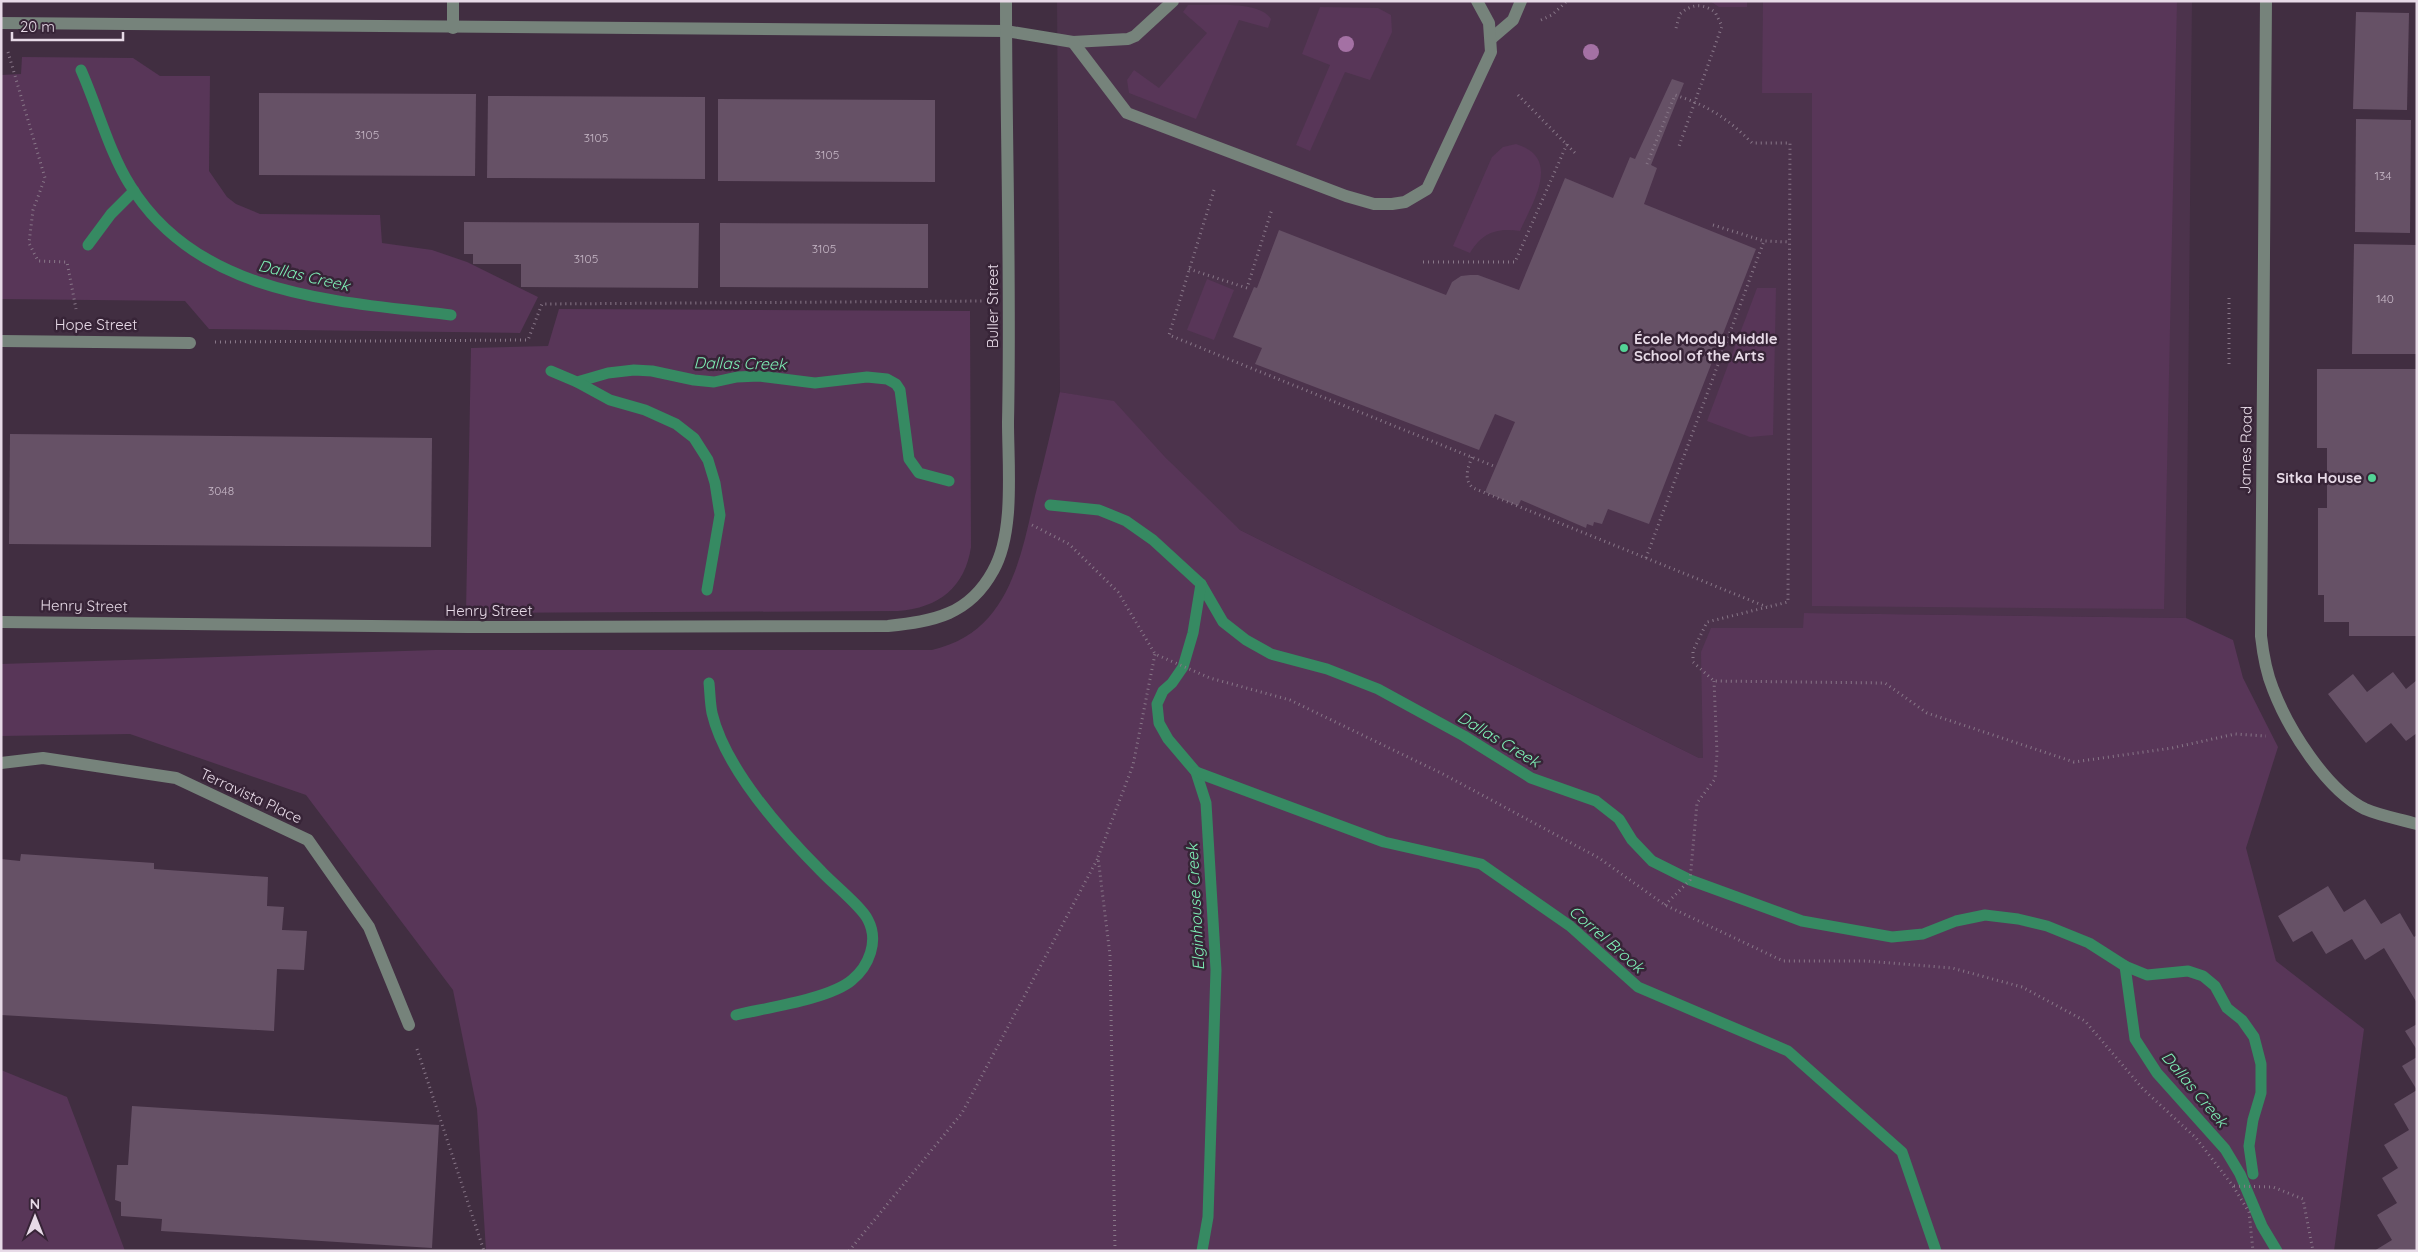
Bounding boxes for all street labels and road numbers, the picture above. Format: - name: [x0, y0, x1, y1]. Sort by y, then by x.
- street label: Buller Street: [983, 264, 1002, 348]
- street label: Hope Street: [55, 315, 137, 334]
- street label: James Road: [2235, 406, 2256, 494]
- street label: Henry Street: [40, 595, 128, 616]
- street label: Henry Street: [445, 601, 533, 620]
- street label: Terravista Place: [197, 764, 305, 827]

